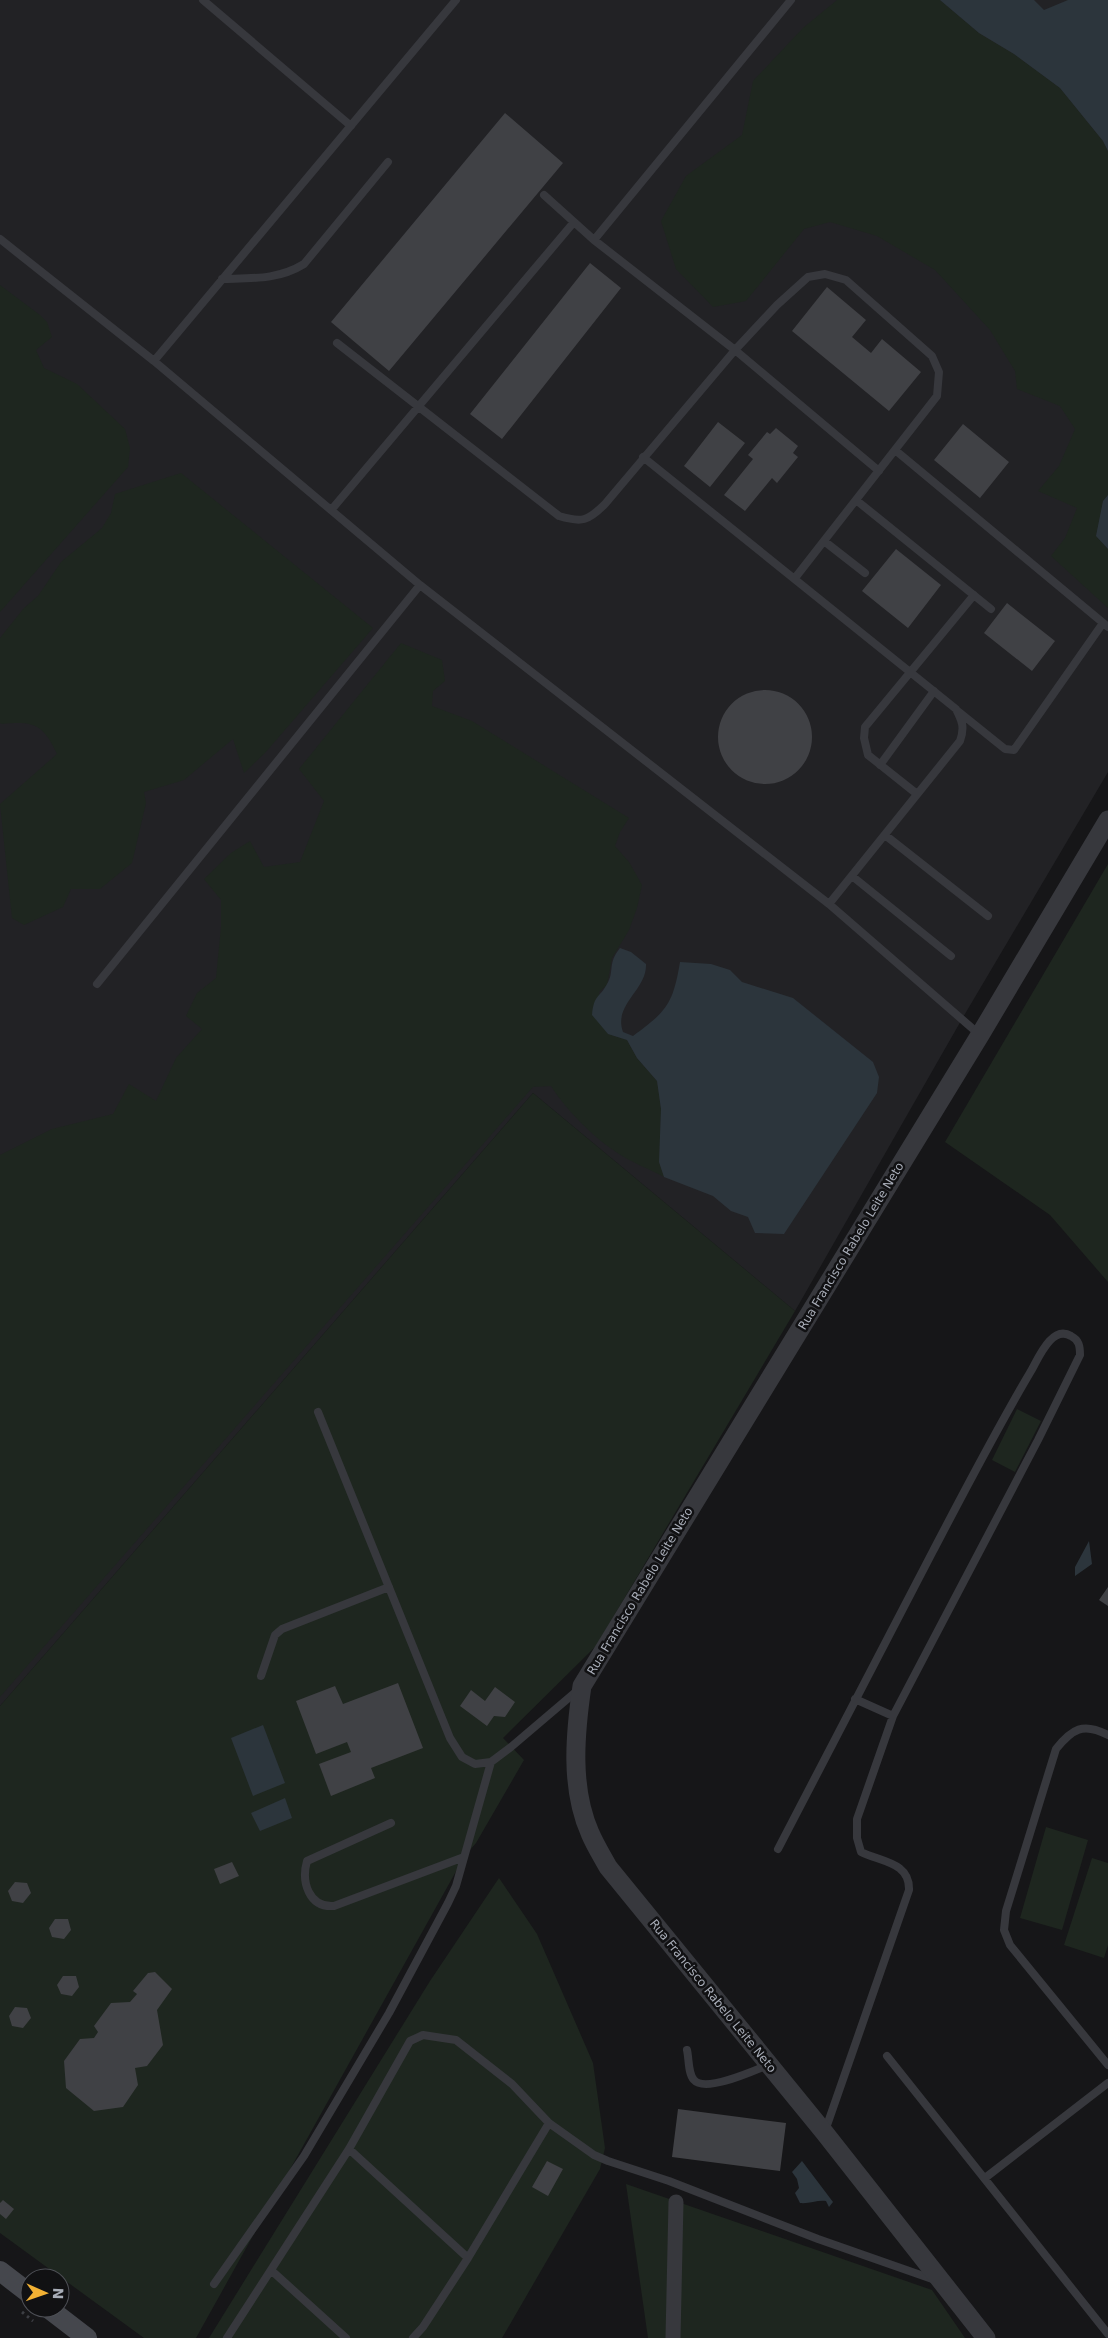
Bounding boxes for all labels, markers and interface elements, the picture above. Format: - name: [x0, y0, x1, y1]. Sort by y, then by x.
- street label: Rua Francisco Rabelo Leite Neto: [795, 1160, 907, 1332]
- street label: Rua Francisco Rabelo Leite Neto: [584, 1505, 696, 1677]
- street label: Rua Francisco Rabelo Leite Neto: [647, 1917, 779, 2075]
- north arrow: [20, 2268, 70, 2318]
- text: N: [50, 2287, 66, 2300]

